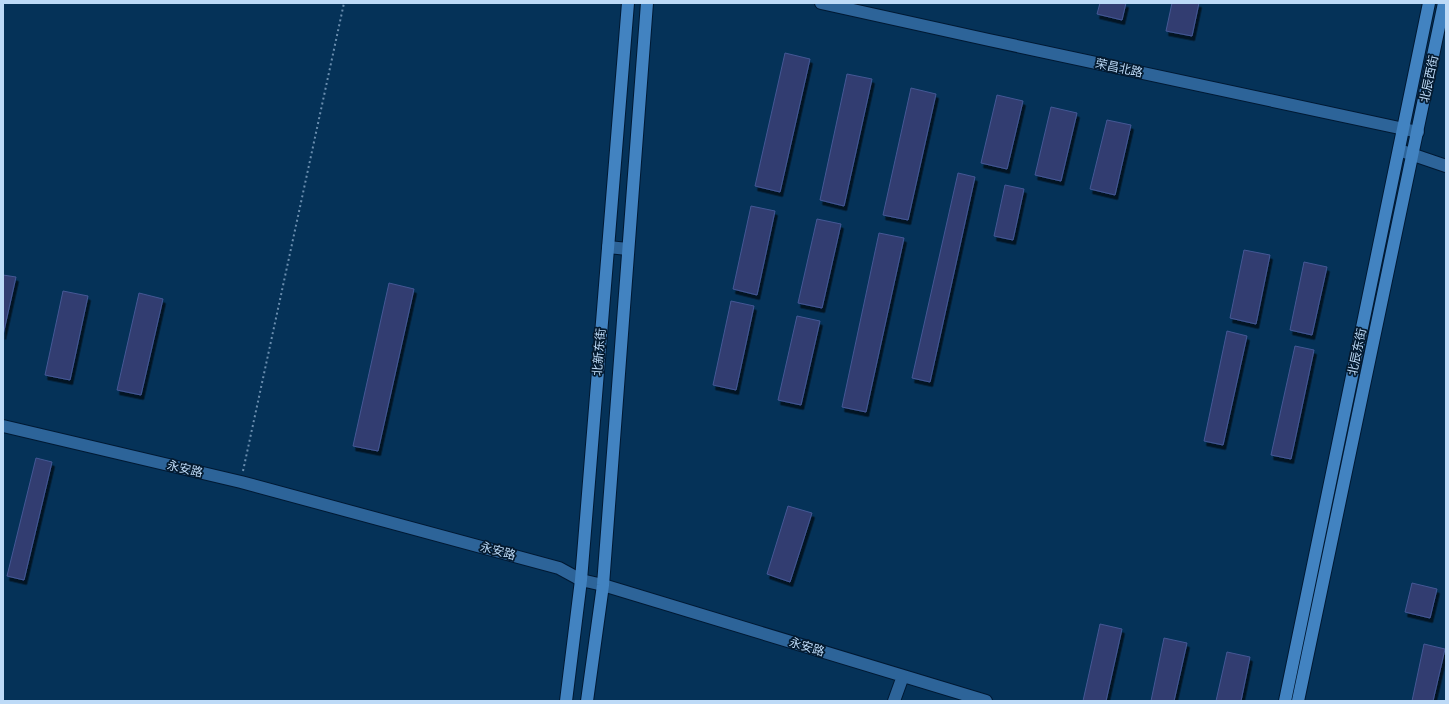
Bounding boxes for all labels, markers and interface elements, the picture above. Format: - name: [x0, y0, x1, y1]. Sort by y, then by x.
- street label: 北辰西街: [1417, 54, 1441, 104]
- street label: 荣昌北路: [1094, 56, 1144, 80]
- street label: 北新东街: [590, 327, 608, 377]
- street label: 北辰东街: [1345, 327, 1369, 377]
- street label: 永安路: [166, 458, 204, 480]
- street label: 永安路: [479, 540, 517, 562]
- street label: 永安路: [788, 635, 826, 659]

